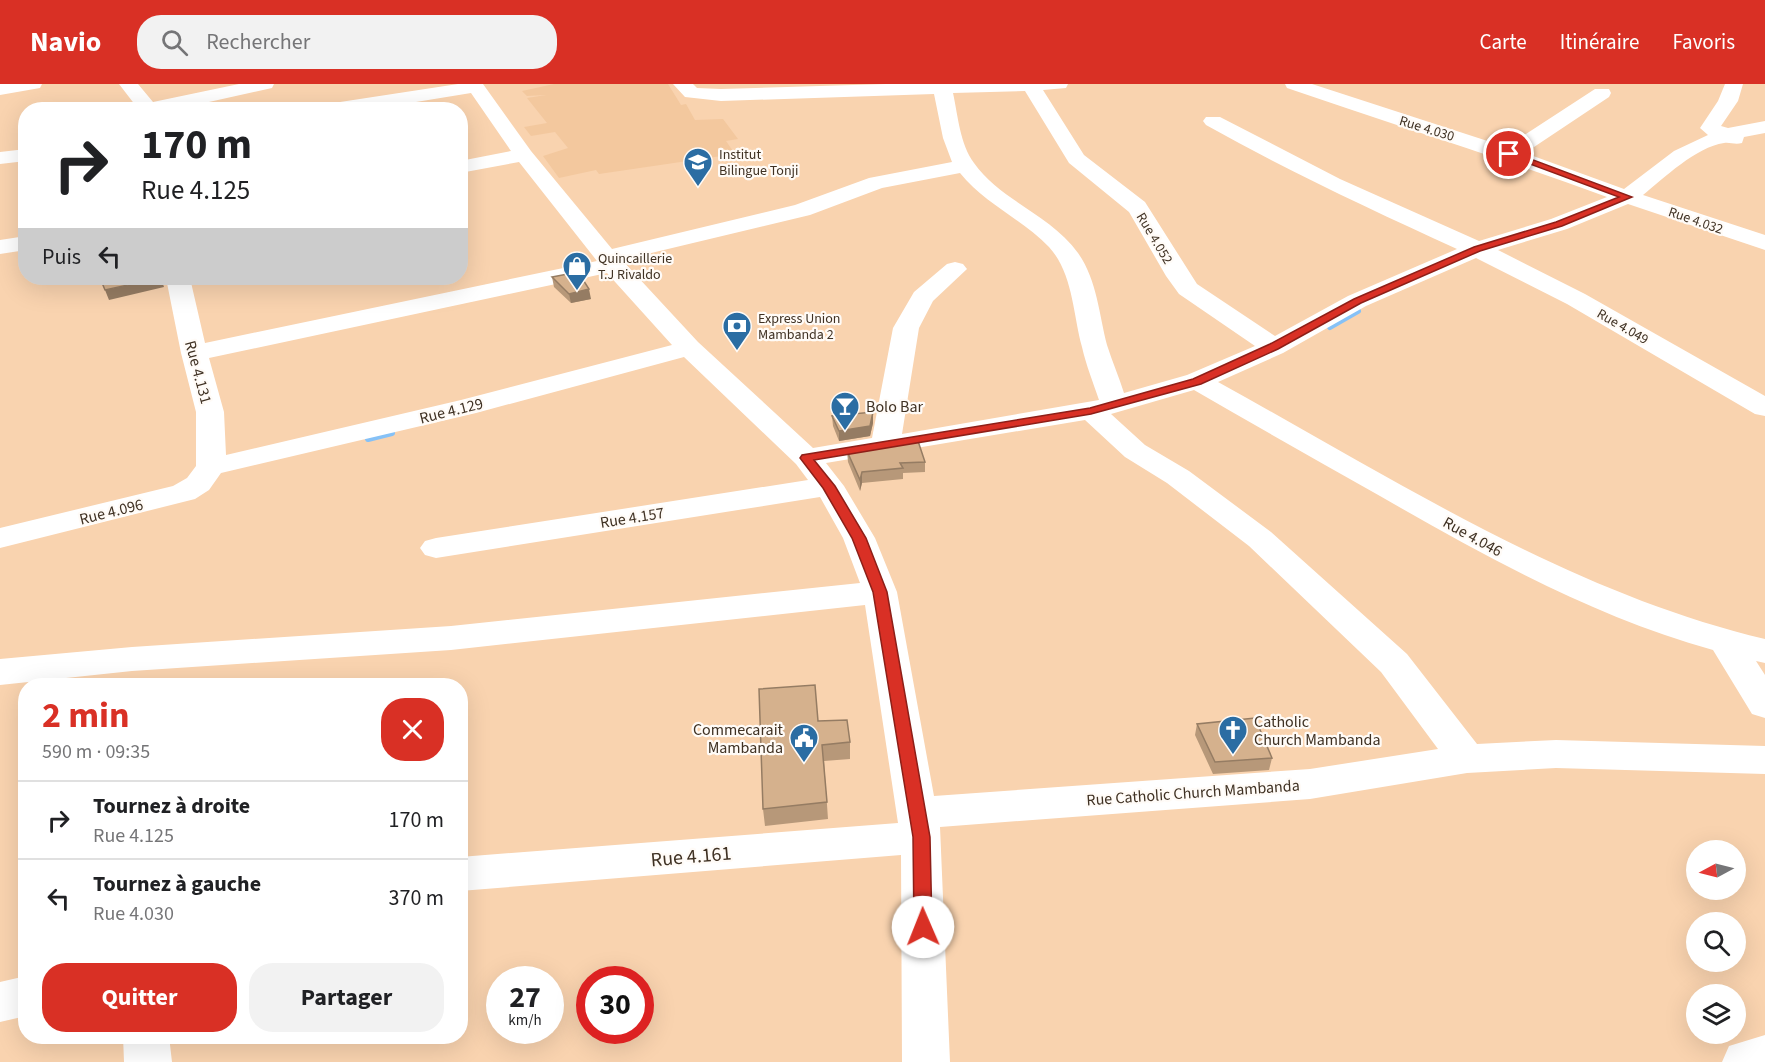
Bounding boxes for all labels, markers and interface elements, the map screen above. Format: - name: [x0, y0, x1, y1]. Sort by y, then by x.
- search box: [137, 15, 557, 69]
- text: Navio: [30, 22, 101, 62]
- icon: search: [158, 26, 191, 59]
- text: Rechercher: [206, 26, 310, 58]
- text: Carte: [1480, 27, 1527, 57]
- text: Itinéraire: [1560, 27, 1639, 57]
- text: Favoris: [1672, 27, 1735, 57]
- street label: Rue 4.030: [1397, 111, 1457, 147]
- text: 170 m: [141, 115, 252, 175]
- icon: right: [42, 126, 120, 204]
- pin: [1483, 128, 1534, 179]
- icon: arrive: [1492, 137, 1525, 170]
- place label: Institut Bilingue Tonji: [719, 145, 799, 181]
- school or university icon: Institut Bilingue Tonji: [682, 146, 714, 188]
- text: Rue 4.125: [141, 171, 250, 210]
- street label: Rue 4.032: [1666, 202, 1726, 240]
- street label: Rue 4.052: [1131, 209, 1177, 268]
- icon: left: [93, 240, 126, 273]
- text: Puis: [42, 241, 81, 273]
- place label: Quincaillerie T.J Rivaldo: [598, 249, 672, 285]
- shop icon: Quincaillerie T.J Rivaldo: [561, 250, 593, 292]
- street label: Rue 4.049: [1593, 304, 1652, 350]
- place label: Express Union Mambanda 2: [758, 309, 841, 345]
- bank icon: Express Union Mambanda 2: [721, 310, 753, 352]
- street label: Rue 4.131: [179, 338, 217, 406]
- bar icon: Bolo Bar: [829, 390, 861, 432]
- street label: Rue 4.129: [417, 392, 485, 429]
- place label: Bolo Bar: [866, 396, 924, 418]
- street label: Rue 4.096: [77, 493, 145, 530]
- street label: Rue 4.157: [598, 502, 666, 534]
- street label: Rue 4.046: [1439, 512, 1506, 562]
- text: 2 min: [42, 690, 130, 741]
- button: close: [381, 698, 444, 761]
- place label: Catholic Church Mambanda: [1254, 711, 1380, 751]
- church icon: Catholic Church Mambanda: [1217, 714, 1249, 756]
- place label: Commecarait Mambanda: [693, 719, 784, 759]
- public building icon: Commecarait Mambanda: [788, 722, 820, 764]
- text: 590 m · 09:35: [42, 738, 150, 766]
- street label: Rue Catholic Church Mambanda: [1086, 775, 1300, 811]
- text: Tournez à droite: [93, 790, 250, 822]
- icon: right: [42, 804, 75, 837]
- text: 170 m: [389, 804, 444, 836]
- text: Rue 4.125: [93, 822, 174, 850]
- street label: Rue 4.161: [650, 840, 733, 874]
- north arrow: [1686, 840, 1746, 900]
- map controls: [1686, 840, 1746, 1044]
- text: Tournez à gauche: [93, 868, 261, 900]
- icon: left: [42, 882, 75, 915]
- text: 370 m: [389, 882, 444, 914]
- position arrow: [891, 895, 955, 959]
- text: Rue 4.030: [93, 900, 174, 928]
- button: search: [1686, 912, 1746, 972]
- button: Quitter: [42, 963, 237, 1032]
- button: Partager: [249, 963, 444, 1032]
- speed limit sign: 30: [576, 966, 654, 1044]
- text: 27: [509, 976, 541, 1019]
- button: layers: [1686, 984, 1746, 1044]
- text: km/h: [508, 1010, 542, 1031]

